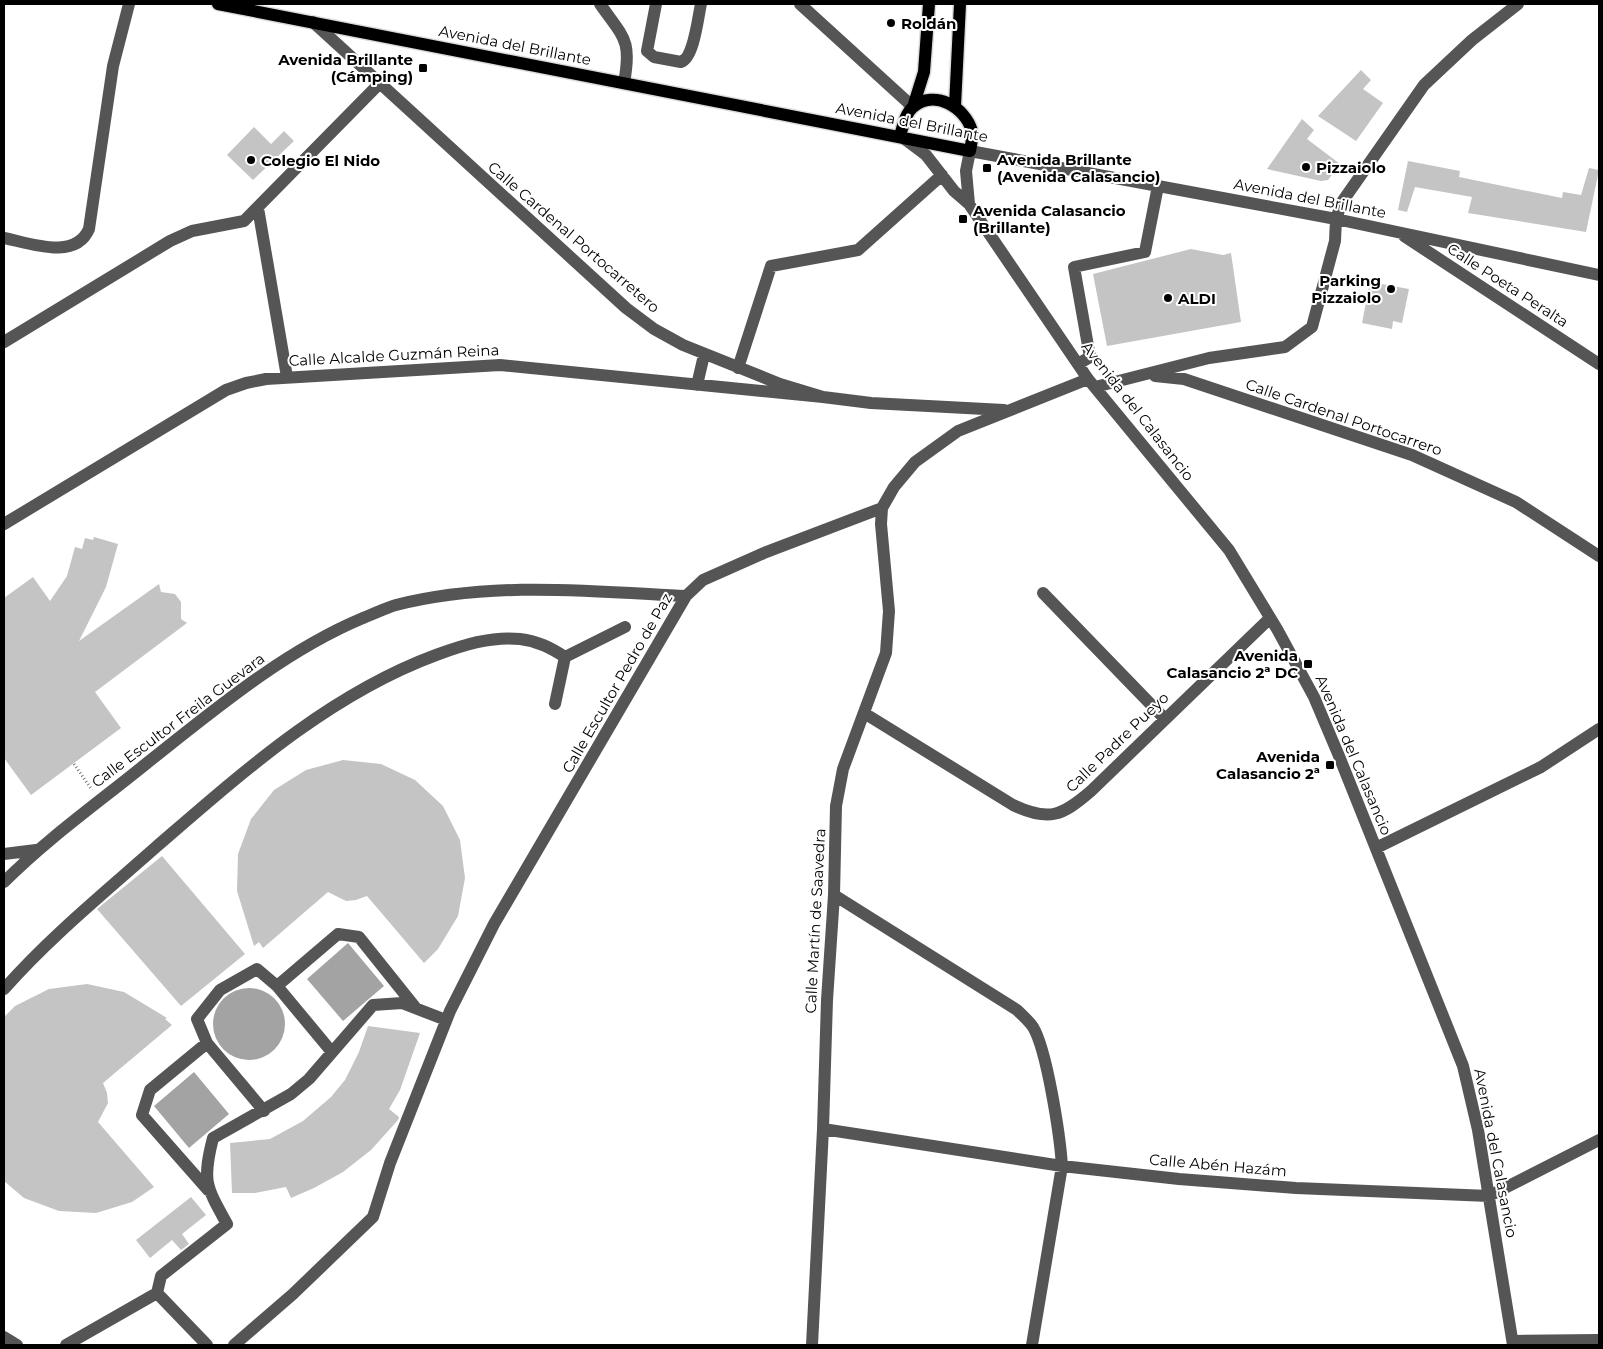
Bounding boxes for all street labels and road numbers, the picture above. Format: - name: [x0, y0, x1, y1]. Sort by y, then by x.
- street label: Avenida del Brillante: [437, 21, 593, 69]
- street label: Avenida del Brillante: [834, 98, 990, 146]
- street label: Calle Cardenal Portocarretero: [484, 157, 664, 317]
- street label: Avenida del Brillante: [1232, 174, 1388, 222]
- street label: Calle Poeta Peralta: [1444, 239, 1572, 331]
- street label: Avenida del Calasancio: [1078, 337, 1198, 485]
- street label: Calle Alcalde Guzmán Reina: [288, 340, 500, 370]
- street label: Calle Cardenal Portocarrero: [1243, 374, 1445, 460]
- street label: Calle Escultor Pedro de Paz: [558, 589, 677, 776]
- street label: Calle Escultor Freila Guevara: [88, 649, 268, 791]
- street label: Avenida del Calasancio: [1312, 672, 1396, 838]
- street label: Calle Padre Pueyo: [1062, 688, 1172, 796]
- street label: Calle Martín de Saavedra: [801, 828, 829, 1014]
- street label: Avenida del Calasancio: [1470, 1067, 1522, 1239]
- street label: Calle Abén Hazám: [1148, 1150, 1288, 1180]

